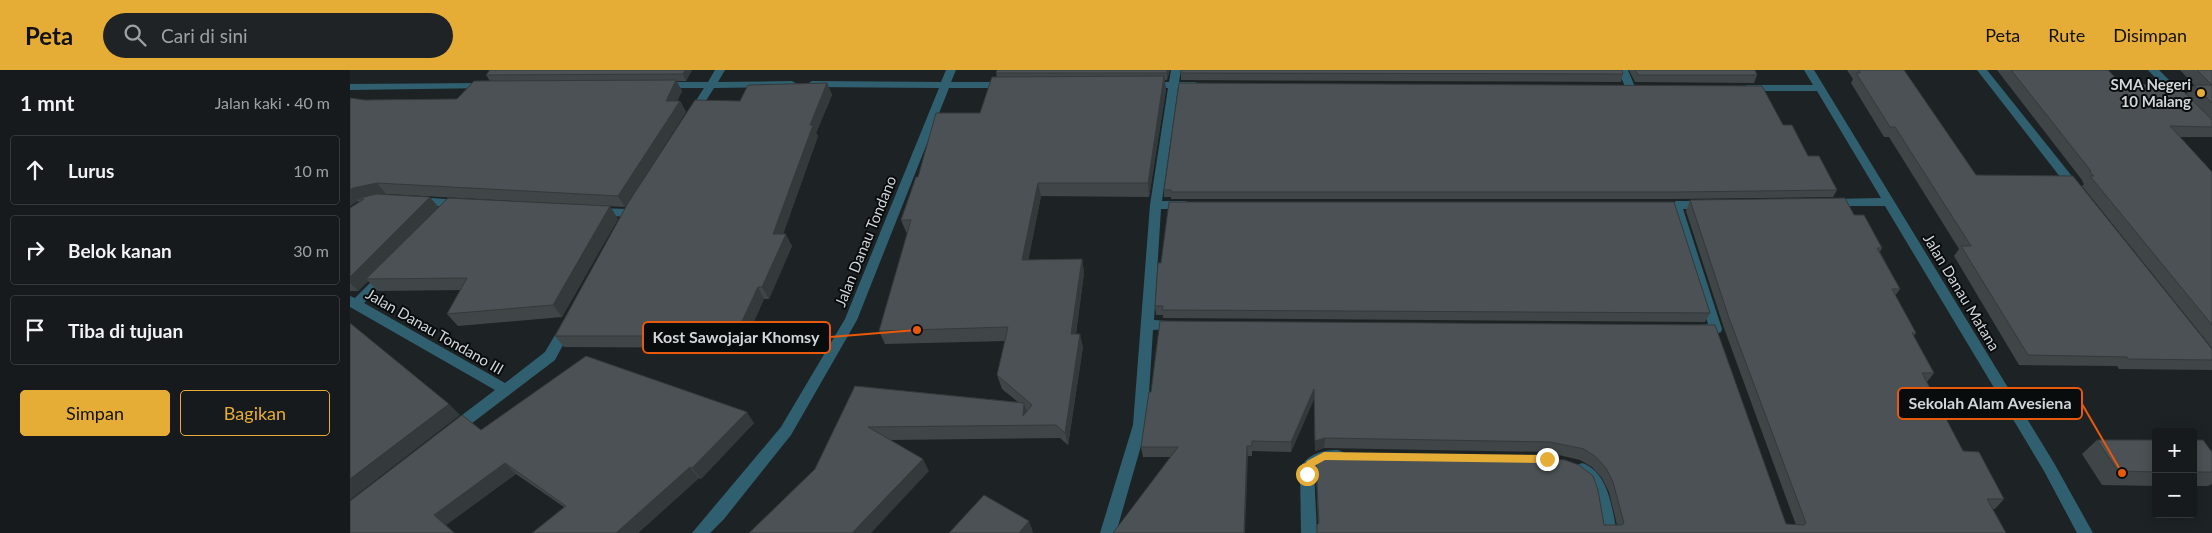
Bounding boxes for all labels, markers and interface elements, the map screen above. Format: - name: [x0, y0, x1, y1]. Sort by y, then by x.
- search box: [103, 13, 453, 58]
- text: Peta: [25, 21, 73, 50]
- icon: search: [121, 21, 149, 49]
- text: Cari di sini: [161, 24, 248, 47]
- text: Peta: [1985, 24, 2020, 46]
- text: Rute: [2048, 24, 2085, 46]
- text: Disimpan: [2113, 24, 2187, 46]
- place label: SMA Negeri 10 Malang: [2111, 75, 2191, 110]
- marker: SMA Negeri 10 Malang: [2195, 87, 2207, 99]
- text: 1 mnt: [20, 90, 74, 115]
- text: Jalan kaki · 40 m: [215, 93, 330, 112]
- icon: ahead: [21, 156, 49, 184]
- text: Lurus: [68, 159, 114, 182]
- text: 10 m: [293, 161, 329, 180]
- street label: Jalan Danau Tondano: [831, 173, 899, 309]
- street label: Jalan Danau Matana: [1920, 230, 2004, 354]
- icon: right: [21, 236, 49, 264]
- text: Belok kanan: [68, 239, 172, 262]
- text: 30 m: [293, 241, 329, 260]
- street label: Jalan Danau Tondano III: [363, 284, 507, 378]
- icon: arrive: [21, 316, 49, 344]
- text: Tiba di tujuan: [68, 319, 183, 342]
- callout: Kost Sawojajar Khomsy: [643, 322, 830, 353]
- text: Kost Sawojajar Khomsy: [653, 327, 820, 346]
- callout: Sekolah Alam Avesiena: [1898, 388, 2082, 419]
- button: Simpan: [20, 390, 170, 436]
- button: Bagikan: [180, 390, 330, 436]
- text: Sekolah Alam Avesiena: [1909, 393, 2072, 412]
- map controls: [2152, 428, 2197, 518]
- button: +: [2152, 428, 2197, 473]
- route end: [1536, 448, 1559, 471]
- route start: [1296, 463, 1319, 486]
- button: −: [2152, 473, 2197, 518]

